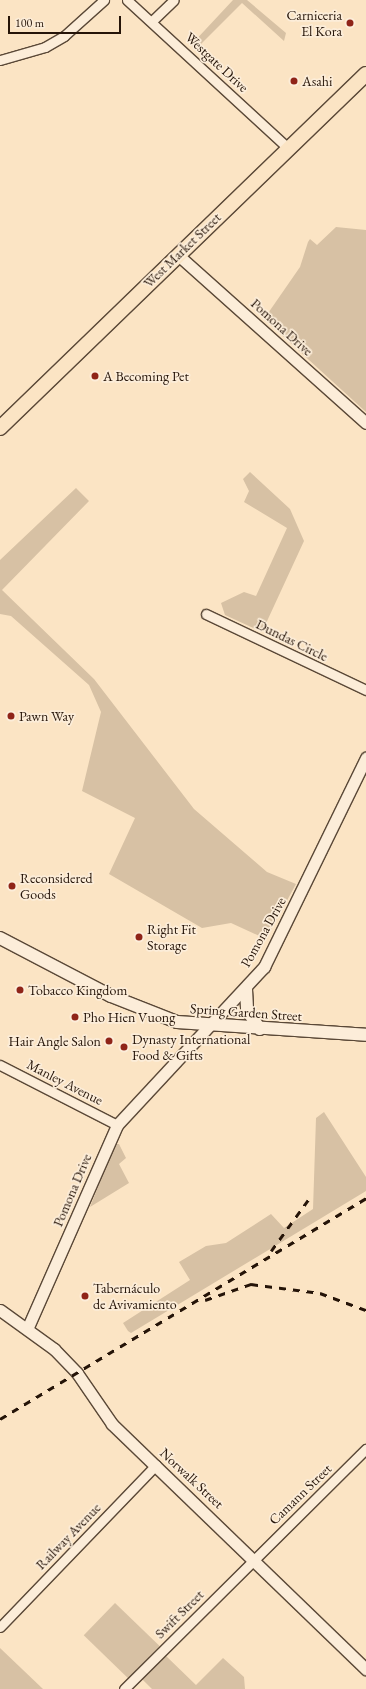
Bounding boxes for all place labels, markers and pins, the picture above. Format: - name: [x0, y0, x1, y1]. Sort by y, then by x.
- place label: Carniceria El Kora: [286, 7, 342, 40]
- marker: Carniceria El Kora: [345, 18, 355, 28]
- place label: Asahi: [302, 73, 332, 89]
- marker: Asahi: [289, 76, 299, 86]
- place label: A Becoming Pet: [103, 368, 189, 384]
- marker: A Becoming Pet: [90, 371, 100, 381]
- place label: Pawn Way: [19, 708, 74, 724]
- marker: Pawn Way: [6, 711, 16, 721]
- place label: Reconsidered Goods: [20, 870, 93, 902]
- marker: Reconsidered Goods: [7, 881, 17, 891]
- place label: Right Fit Storage: [147, 921, 196, 954]
- marker: Right Fit Storage: [134, 932, 144, 942]
- place label: Tobacco Kingdom: [28, 982, 127, 998]
- marker: Tobacco Kingdom: [15, 985, 25, 995]
- place label: Pho Hien Vuong: [83, 1009, 175, 1025]
- marker: Pho Hien Vuong: [70, 1012, 80, 1022]
- place label: Dynasty International Food & Gifts: [132, 1031, 250, 1064]
- place label: Hair Angle Salon: [9, 1033, 101, 1049]
- marker: Hair Angle Salon: [104, 1036, 114, 1046]
- marker: Dynasty International Food & Gifts: [119, 1042, 129, 1052]
- place label: Tabernáculo de Avivamiento: [93, 1280, 177, 1312]
- marker: Tabernáculo de Avivamiento: [80, 1291, 90, 1301]

